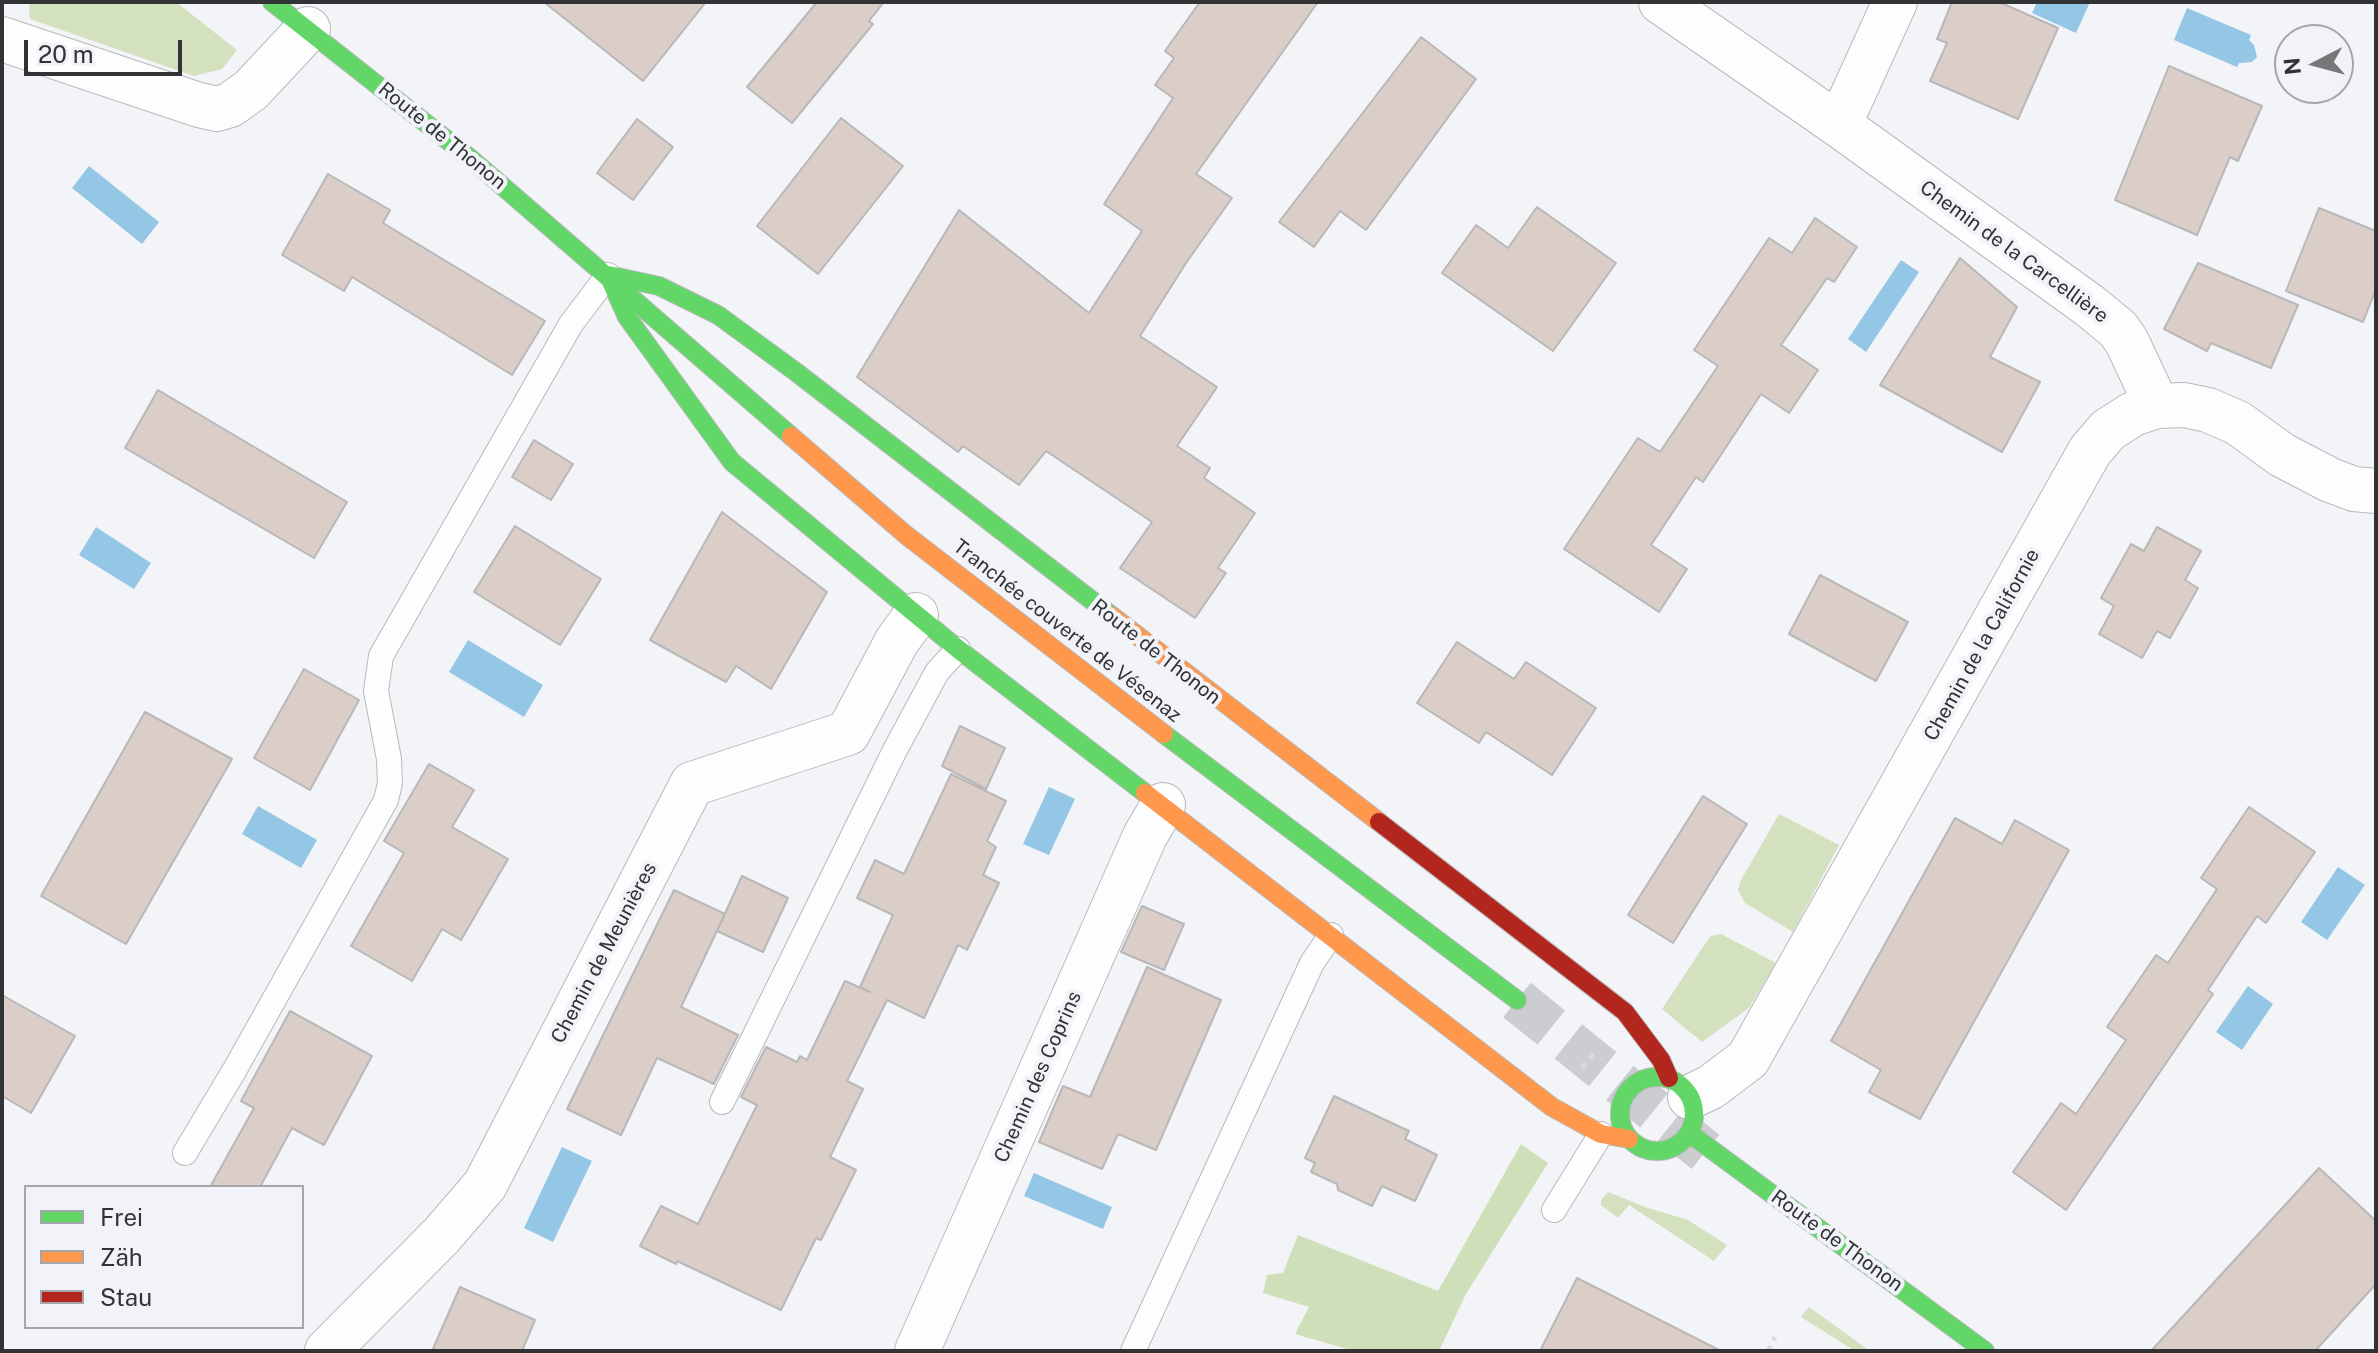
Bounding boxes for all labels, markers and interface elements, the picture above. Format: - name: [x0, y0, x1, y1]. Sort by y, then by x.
- scale bar: [28, 24, 186, 74]
- north arrow: [2274, 24, 2354, 104]
- text: 20 m: [38, 40, 94, 68]
- text: N: [2278, 56, 2306, 76]
- street label: Route de Thonon: [373, 77, 511, 195]
- street label: Chemin de la Carcellière: [1915, 176, 2113, 328]
- street label: Tranchée couverte de Vésenaz: [948, 535, 1186, 727]
- street label: Chemin de la Californie: [1919, 545, 2045, 745]
- street label: Route de Thonon: [1087, 594, 1225, 710]
- street label: Chemin de Meunières: [546, 859, 662, 1047]
- street label: Chemin des Coprins: [989, 988, 1087, 1166]
- legend: [24, 1185, 304, 1329]
- street label: Route de Thonon: [1766, 1185, 1908, 1297]
- text: Frei: [100, 1203, 143, 1231]
- text: Zäh: [100, 1243, 143, 1271]
- text: Stau: [100, 1283, 152, 1311]

